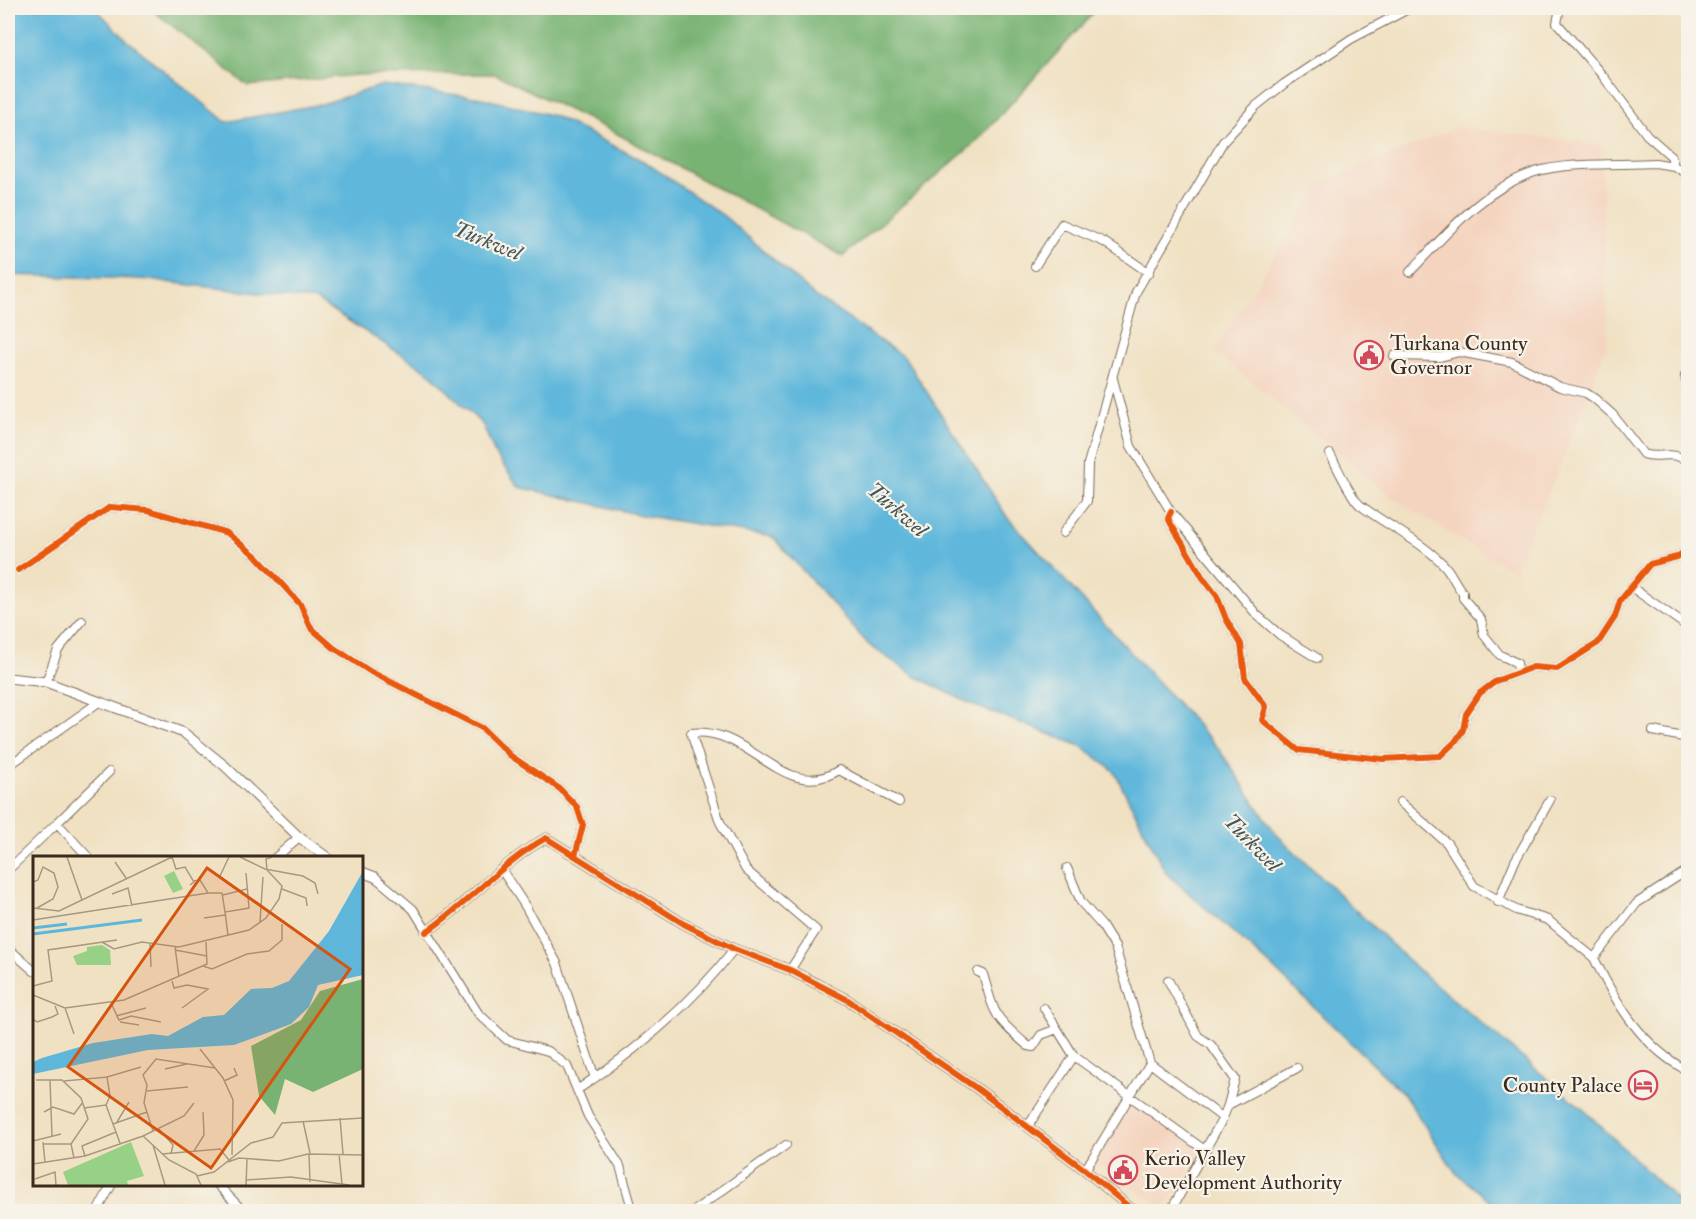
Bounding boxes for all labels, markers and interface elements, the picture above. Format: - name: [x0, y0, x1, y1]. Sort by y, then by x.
- water label: Turkwel: [450, 215, 527, 268]
- place label: Turkana County Governor: [1390, 330, 1528, 381]
- public building icon: Turkana County Governor: [1353, 339, 1385, 371]
- water label: Turkwel: [861, 476, 935, 545]
- water label: Turkwel: [1218, 808, 1288, 879]
- inset map: [33, 856, 363, 1186]
- hotel icon: County Palace: [1627, 1069, 1659, 1101]
- place label: County Palace: [1503, 1072, 1622, 1099]
- place label: Kerio Valley Development Authority: [1144, 1145, 1343, 1196]
- public building icon: Kerio Valley Development Authority: [1107, 1154, 1139, 1186]

